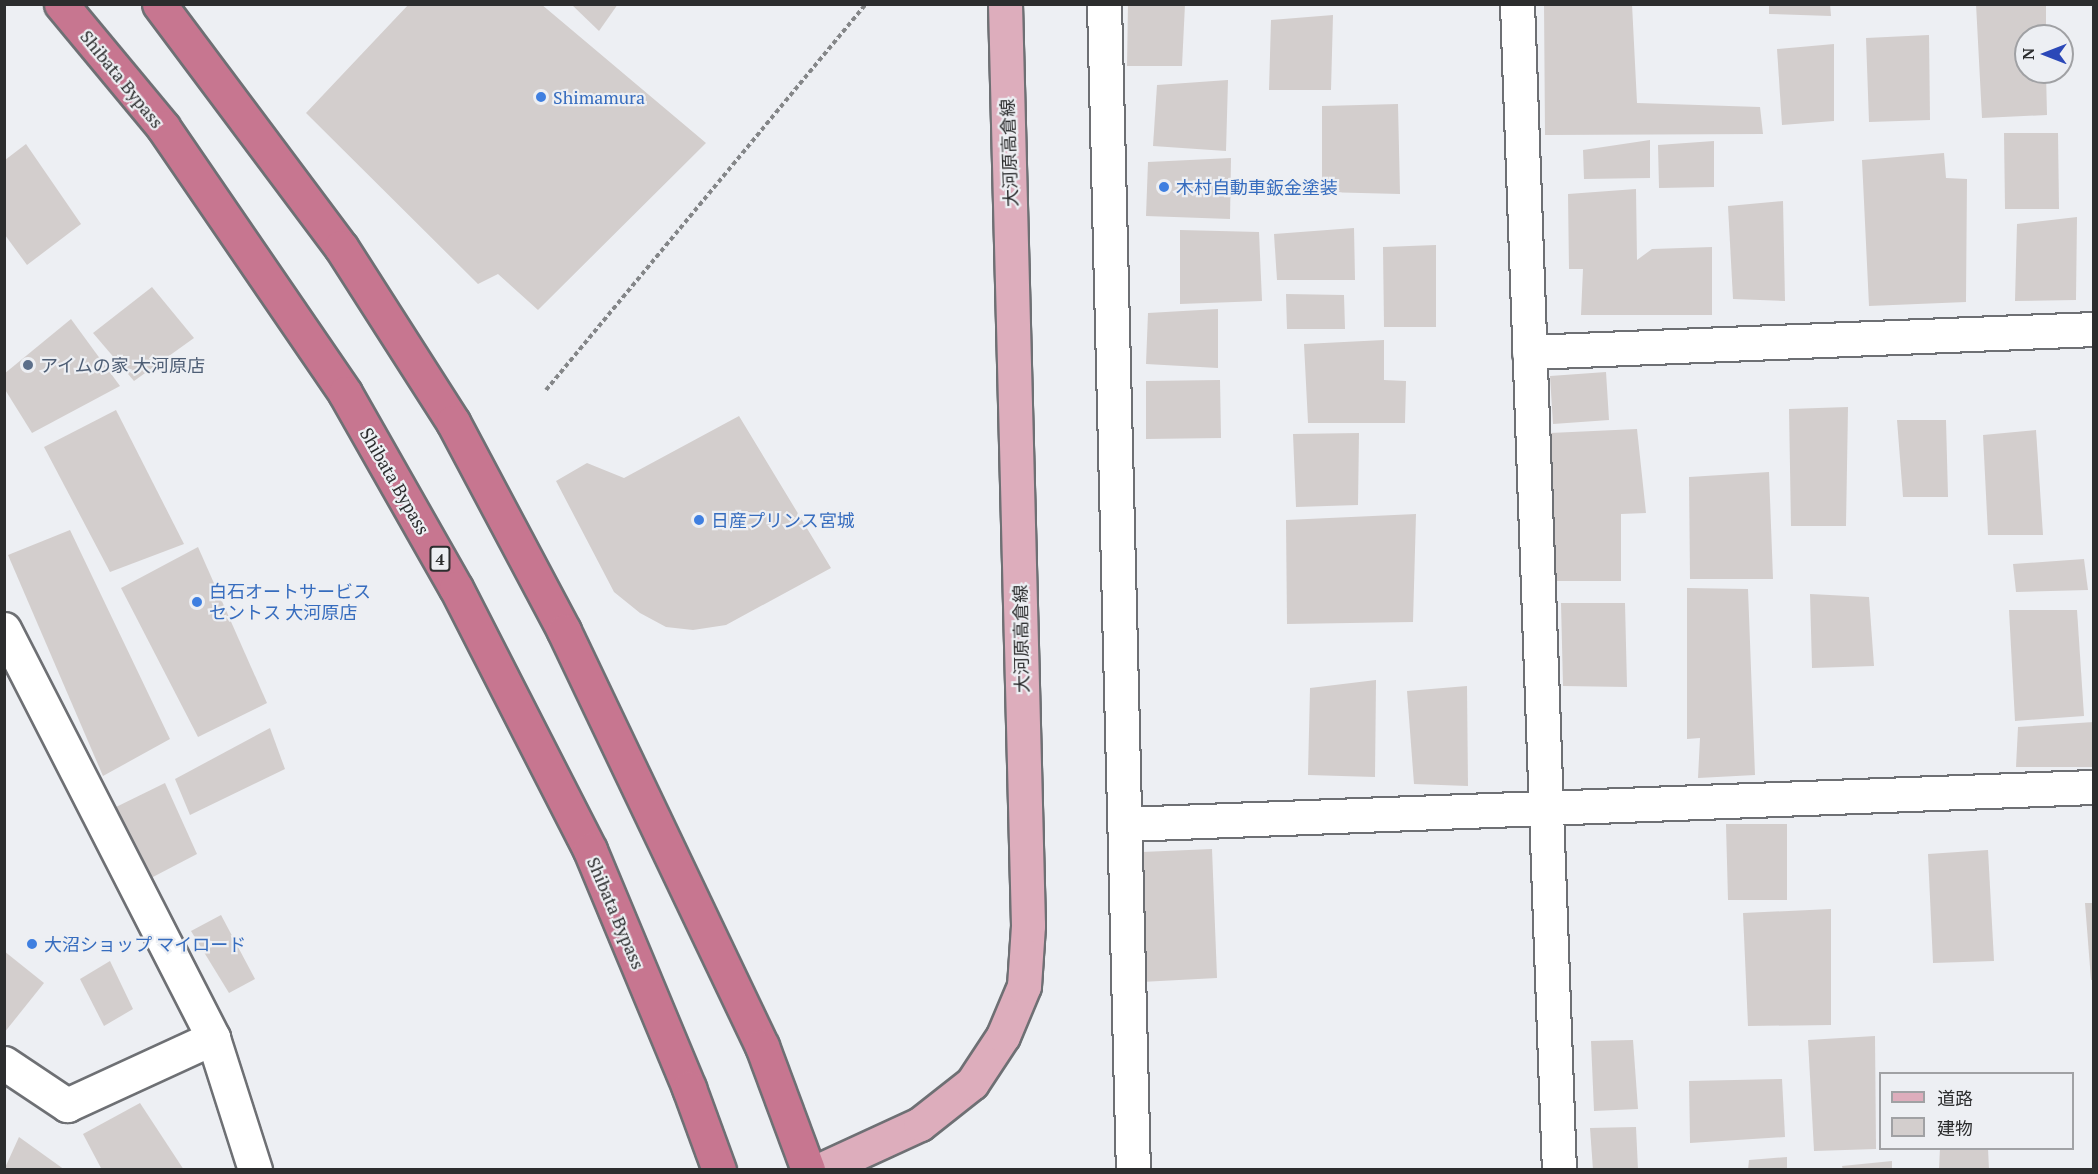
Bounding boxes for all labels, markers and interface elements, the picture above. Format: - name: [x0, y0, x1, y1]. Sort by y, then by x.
- north arrow: [2014, 24, 2074, 84]
- street label: Shibata Bypass: [76, 26, 168, 132]
- text: N: [2017, 48, 2039, 60]
- place label: Shimamura: [553, 86, 645, 108]
- marker: Shimamura: [534, 90, 548, 104]
- street label: 大河原高倉線: [996, 99, 1022, 207]
- place label: 木村自動車鈑金塗装: [1176, 176, 1338, 198]
- marker: 木村自動車鈑金塗装: [1157, 180, 1171, 194]
- place label: アイムの家 大河原店: [40, 354, 206, 376]
- marker: アイムの家 大河原店: [21, 358, 35, 372]
- street label: Shibata Bypass: [356, 424, 434, 538]
- place label: 日産プリンス宮城: [711, 509, 855, 531]
- marker: 日産プリンス宮城: [692, 513, 706, 527]
- road number: 4: [428, 546, 452, 572]
- place label: 白石オートサービス セントス 大河原店: [209, 581, 371, 624]
- street label: 大河原高倉線: [1009, 585, 1033, 693]
- marker: 白石オートサービス セントス 大河原店: [190, 595, 204, 609]
- street label: Shibata Bypass: [583, 854, 649, 972]
- place label: 大沼ショップ マイロード: [44, 933, 246, 955]
- marker: 大沼ショップ マイロード: [25, 937, 39, 951]
- legend: [1879, 1072, 2074, 1150]
- text: 道路: [1937, 1086, 1973, 1110]
- text: 建物: [1937, 1116, 1973, 1140]

